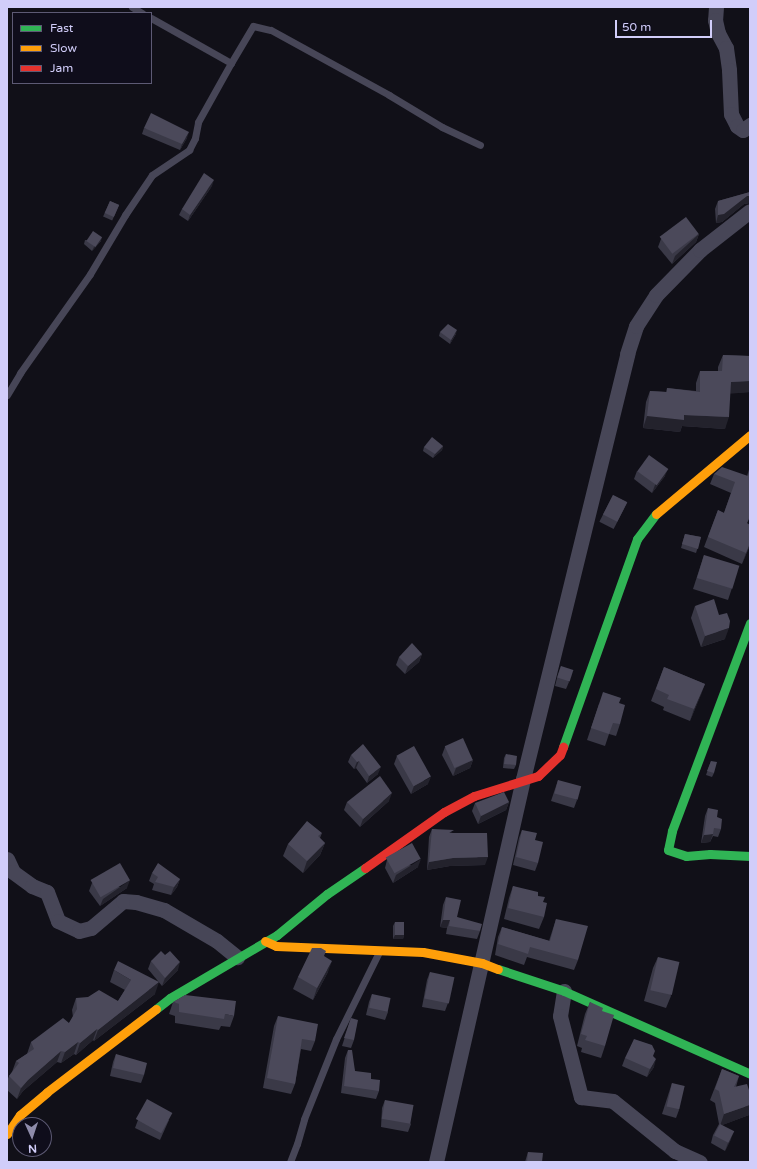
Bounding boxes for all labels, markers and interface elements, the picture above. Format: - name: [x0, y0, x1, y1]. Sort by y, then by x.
- legend: [12, 12, 152, 84]
- scale bar: [617, 12, 714, 38]
- text: 50 m: [622, 20, 651, 34]
- text: Fast: [50, 21, 73, 35]
- text: Slow: [50, 41, 77, 55]
- text: Jam: [50, 61, 73, 75]
- north arrow: [12, 1117, 52, 1157]
- text: N: [28, 1142, 37, 1155]

